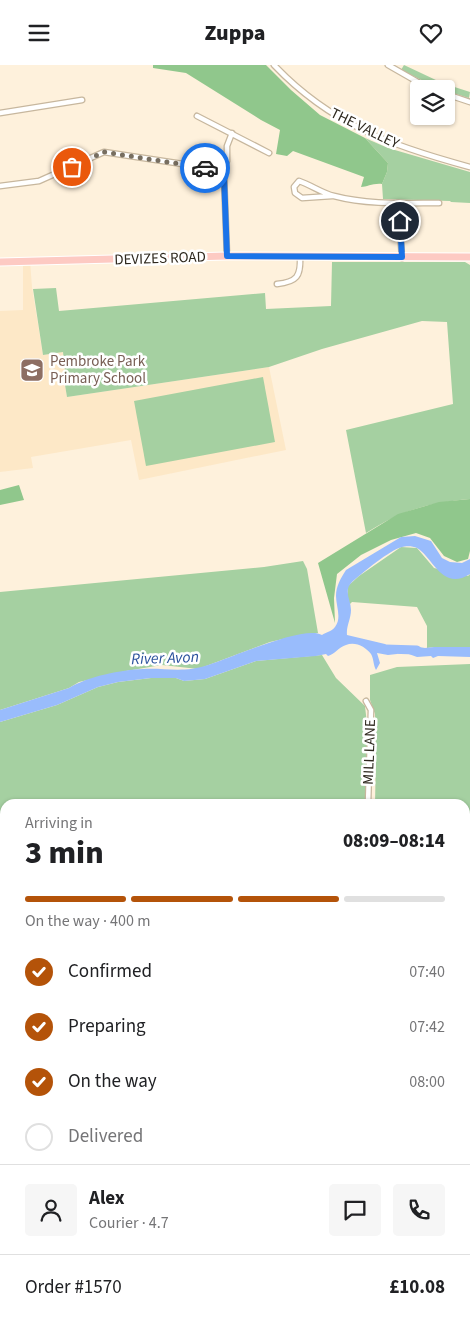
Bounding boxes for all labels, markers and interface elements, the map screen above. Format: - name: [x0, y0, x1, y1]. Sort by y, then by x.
- text: Zuppa: [204, 17, 266, 49]
- icon: menu: [25, 19, 53, 47]
- icon: heart: [417, 19, 445, 47]
- map controls: [410, 80, 455, 125]
- button: layers: [410, 80, 455, 125]
- street label: THE VALLEY: [327, 103, 403, 154]
- courier: [180, 143, 230, 193]
- pin: [51, 146, 93, 188]
- icon: bag: [58, 153, 86, 181]
- icon: car: [191, 154, 219, 182]
- pin: [379, 200, 421, 242]
- icon: home: [386, 207, 414, 235]
- street label: DEVIZES ROAD: [114, 246, 206, 271]
- place label: Pembroke Park Primary School: [50, 351, 146, 389]
- school or university icon: Pembroke Park Primary School: [19, 357, 45, 383]
- water label: River Avon: [131, 646, 199, 670]
- street label: MILL LANE: [358, 719, 381, 785]
- text: Arriving in: [25, 812, 93, 834]
- text: 08:09–08:14: [343, 828, 445, 855]
- text: 3 min: [25, 830, 104, 876]
- text: On the way · 400 m: [25, 910, 150, 932]
- icon: check: [25, 958, 53, 986]
- text: Confirmed: [68, 958, 152, 985]
- text: 07:40: [409, 961, 445, 983]
- icon: check: [25, 1013, 53, 1041]
- text: Preparing: [68, 1013, 146, 1040]
- text: 07:42: [409, 1016, 445, 1038]
- icon: check: [25, 1068, 53, 1096]
- text: On the way: [68, 1068, 157, 1095]
- text: 08:00: [409, 1071, 445, 1093]
- text: Delivered: [68, 1123, 143, 1150]
- button: person: [25, 1184, 77, 1236]
- button: chat: [329, 1184, 381, 1236]
- button: phone: [393, 1184, 445, 1236]
- text: Alex: [89, 1185, 125, 1212]
- text: Courier · 4.7: [89, 1212, 169, 1234]
- text: Order #1570: [25, 1274, 122, 1301]
- text: £10.08: [389, 1274, 445, 1301]

